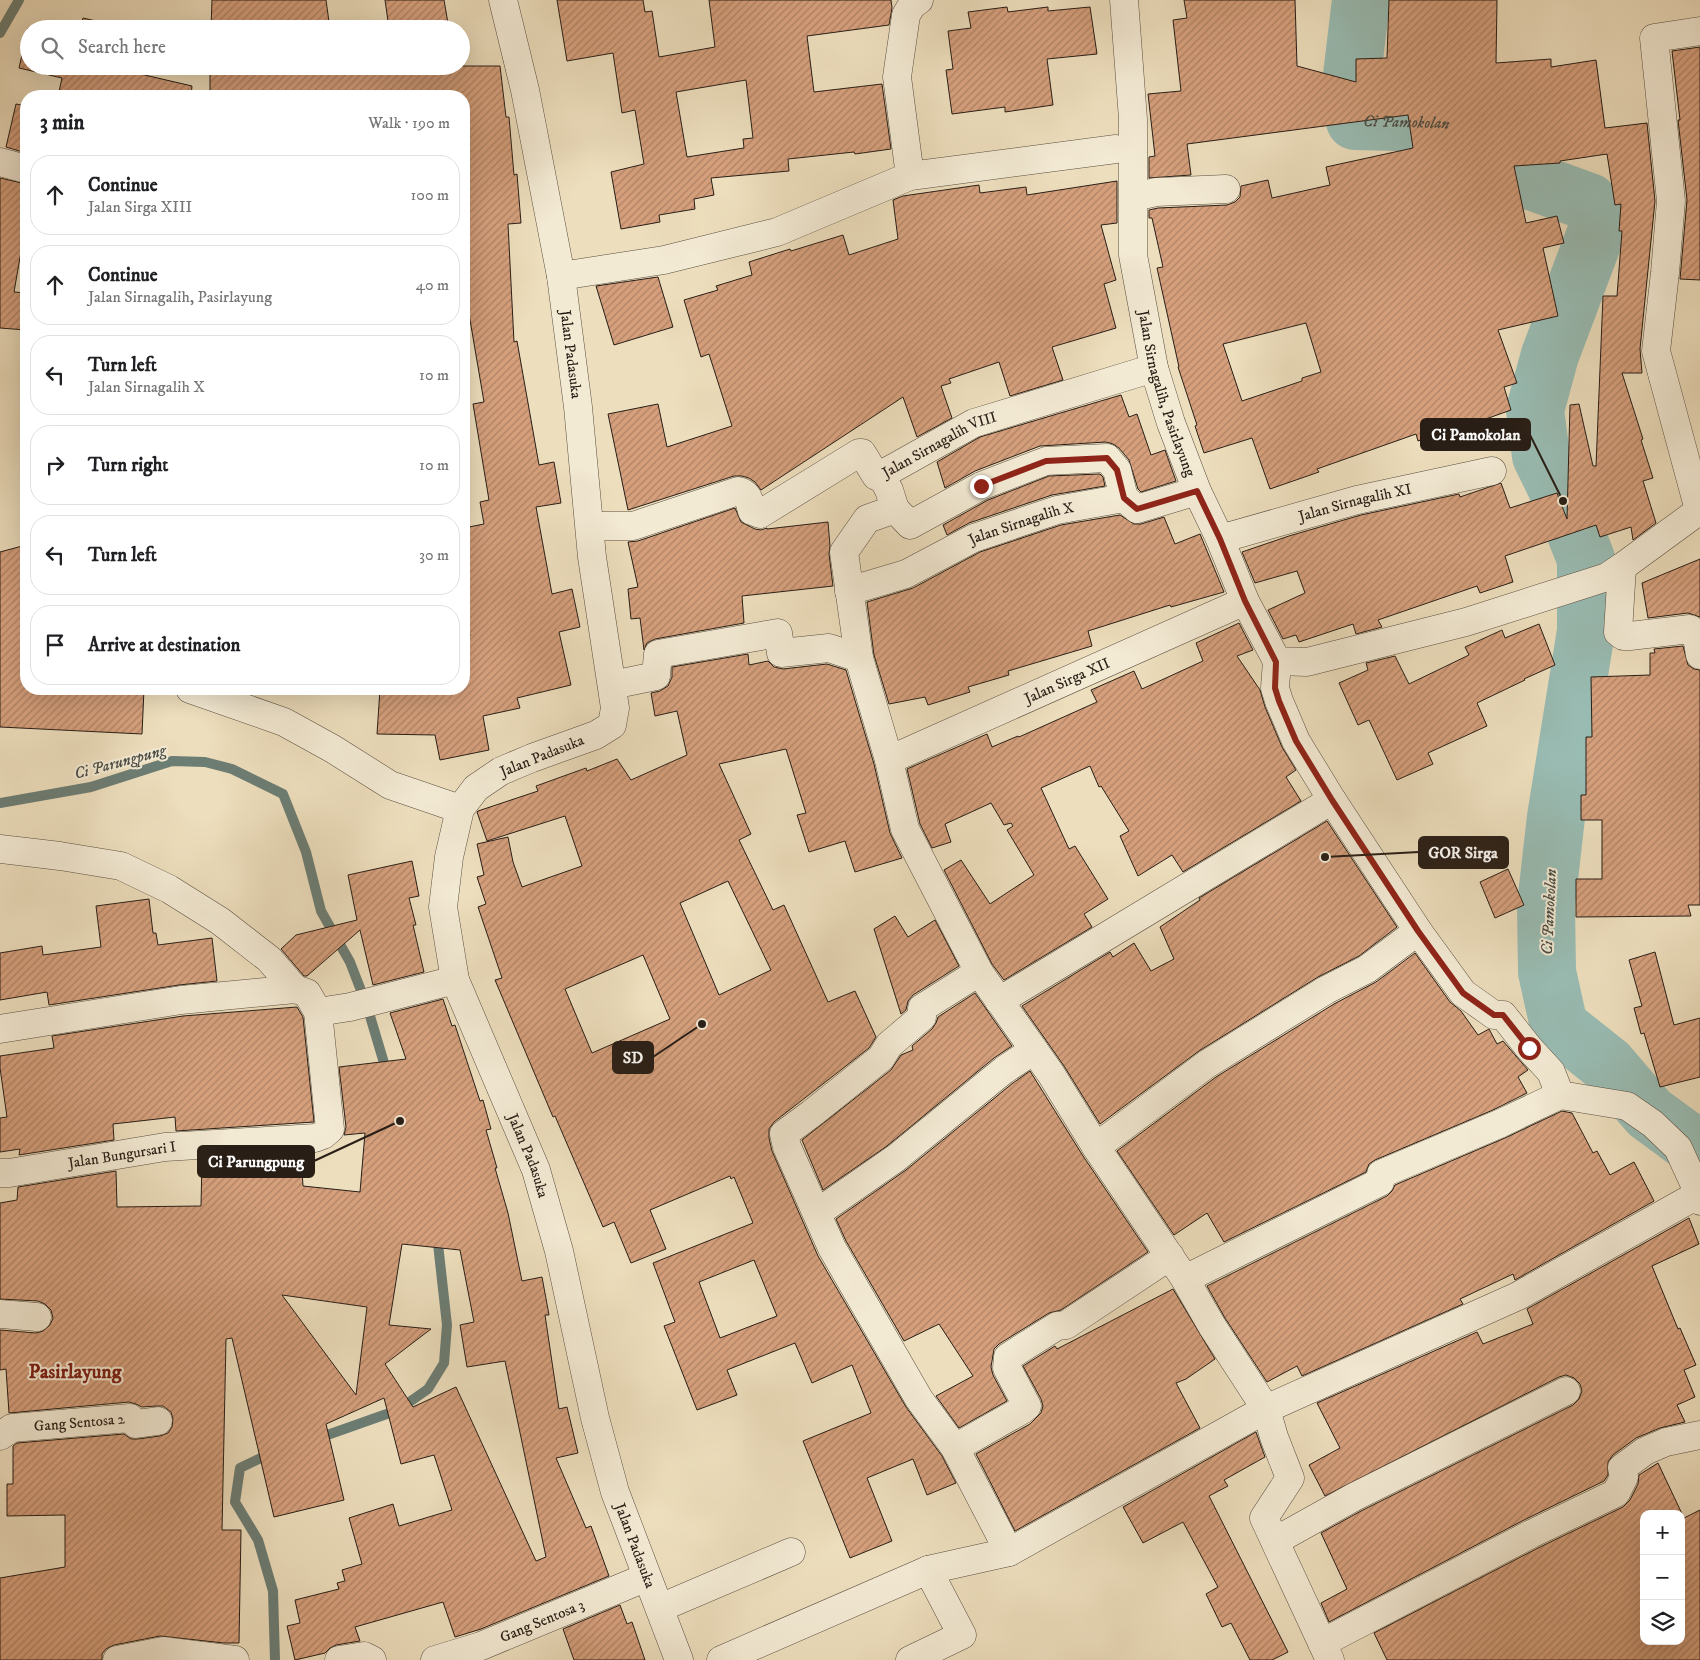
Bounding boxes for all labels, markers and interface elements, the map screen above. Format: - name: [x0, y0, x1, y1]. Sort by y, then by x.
- search box: [20, 20, 470, 75]
- icon: search: [38, 34, 66, 62]
- text: Search here: [78, 36, 166, 59]
- text: 3 min: [40, 110, 85, 136]
- water label: Ci Pamokolan: [1363, 111, 1451, 134]
- text: Walk · 190 m: [368, 113, 450, 133]
- text: Continue: [88, 174, 158, 197]
- icon: ahead: [41, 181, 69, 209]
- text: 100 m: [411, 185, 449, 205]
- text: Jalan Sirga XIII: [88, 197, 192, 217]
- text: Continue: [88, 264, 158, 287]
- icon: ahead: [41, 271, 69, 299]
- text: 40 m: [416, 275, 449, 295]
- text: Jalan Sirnagalih, Pasirlayung: [88, 287, 272, 307]
- street label: Jalan Padasuka: [556, 307, 586, 400]
- street label: Jalan Sirnagalih, Pasirlayung: [1134, 307, 1200, 480]
- text: Turn left: [88, 354, 157, 377]
- icon: left: [41, 361, 69, 389]
- text: 10 m: [419, 365, 449, 385]
- text: Jalan Sirnagalih X: [88, 377, 205, 397]
- street label: Jalan Sirnagalih VIII: [877, 407, 999, 483]
- callout: Ci Pamokolan: [1421, 419, 1530, 450]
- text: Ci Pamokolan: [1431, 425, 1521, 445]
- icon: right: [41, 451, 69, 479]
- text: Turn right: [88, 454, 168, 477]
- text: 10 m: [419, 455, 449, 475]
- route end: [970, 475, 993, 498]
- street label: Jalan Sirnagalih XI: [1294, 479, 1413, 526]
- street label: Jalan Sirnagalih X: [963, 498, 1075, 550]
- icon: left: [41, 541, 69, 569]
- text: Turn left: [88, 544, 157, 567]
- text: 30 m: [419, 545, 449, 565]
- icon: arrive: [41, 631, 69, 659]
- text: Arrive at destination: [88, 634, 240, 657]
- street label: Jalan Sirga XII: [1020, 653, 1113, 709]
- street label: Jalan Padasuka: [495, 730, 587, 782]
- water label: Ci Parungpung: [72, 740, 170, 784]
- callout: GOR Sirga: [1419, 837, 1508, 868]
- text: GOR Sirga: [1428, 843, 1499, 863]
- water label: Ci Pamokolan: [1537, 868, 1561, 956]
- route start: [1518, 1037, 1541, 1060]
- callout: SD: [613, 1042, 653, 1073]
- text: SD: [623, 1048, 643, 1068]
- street label: Jalan Padasuka: [503, 1109, 553, 1201]
- street label: Jalan Bungursari I: [65, 1137, 177, 1173]
- callout: Ci Parungpung: [198, 1146, 314, 1177]
- text: Ci Parungpung: [208, 1152, 305, 1172]
- district label: Pasirlayung: [28, 1360, 123, 1385]
- street label: Gang Sentosa 2: [33, 1409, 126, 1436]
- street label: Jalan Padasuka: [610, 1499, 660, 1591]
- map controls: [1640, 1510, 1685, 1645]
- button: +: [1640, 1510, 1685, 1555]
- button: −: [1640, 1555, 1685, 1600]
- street label: Gang Sentosa 3: [497, 1595, 587, 1647]
- button: layers: [1640, 1600, 1685, 1645]

